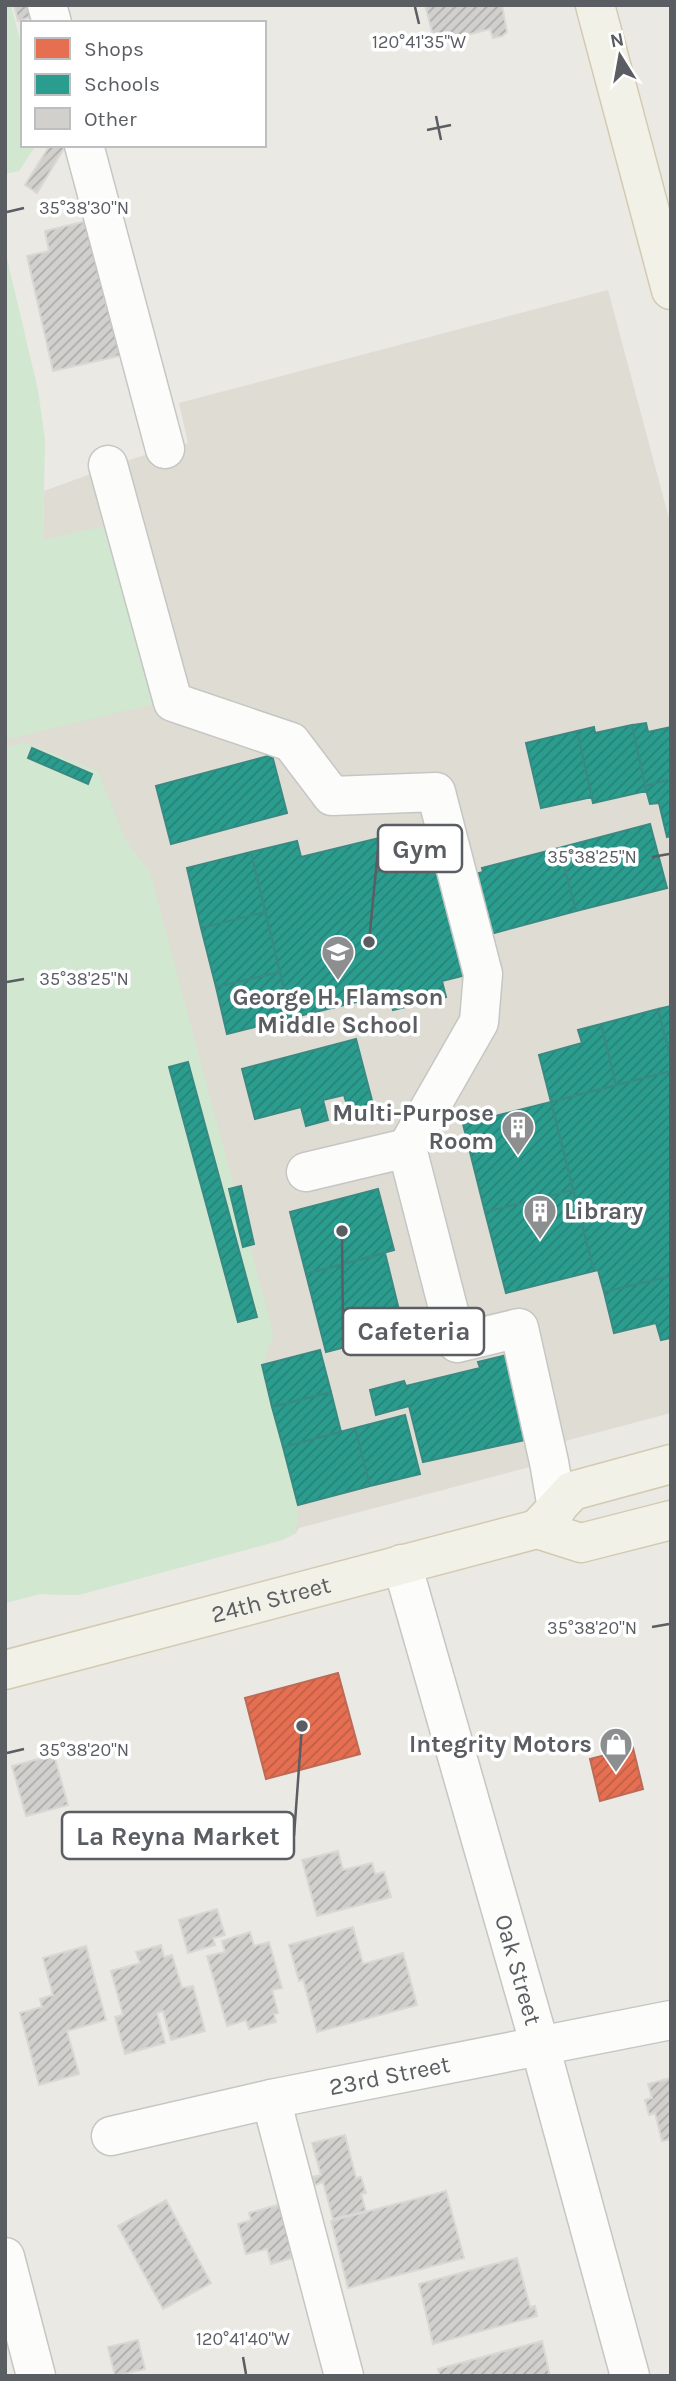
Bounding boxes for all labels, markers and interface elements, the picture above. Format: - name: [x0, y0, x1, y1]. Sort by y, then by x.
- legend: [21, 21, 266, 147]
- north arrow: [585, 21, 655, 91]
- text: N: [608, 28, 626, 52]
- text: 120°41'35"W: [372, 31, 466, 53]
- text: Shops: [84, 37, 144, 61]
- text: Schools: [84, 72, 160, 96]
- text: Other: [84, 107, 137, 131]
- text: 35°38'30"N: [39, 197, 129, 219]
- callout: Gym: [378, 825, 462, 872]
- text: Gym: [392, 834, 448, 865]
- text: 35°38'25"N: [547, 846, 637, 868]
- school or university icon: George H. Flamson Middle School: [319, 933, 357, 982]
- text: 35°38'25"N: [39, 968, 129, 990]
- place label: George H. Flamson Middle School: [232, 983, 444, 1039]
- place label: Multi-Purpose Room: [332, 1099, 494, 1155]
- building icon: Multi-Purpose Room: [499, 1108, 537, 1157]
- building icon: Library: [521, 1192, 559, 1241]
- place label: Library: [564, 1197, 643, 1225]
- callout: Cafeteria: [343, 1308, 484, 1355]
- text: Cafeteria: [358, 1316, 471, 1347]
- street label: 24th Street: [208, 1570, 334, 1629]
- text: 35°38'20"N: [547, 1617, 637, 1639]
- shop icon: Integrity Motors: [597, 1725, 635, 1774]
- place label: Integrity Motors: [409, 1730, 592, 1758]
- text: 35°38'20"N: [39, 1739, 129, 1761]
- callout: La Reyna Market: [62, 1812, 294, 1859]
- text: La Reyna Market: [76, 1821, 280, 1852]
- street label: Oak Street: [489, 1911, 547, 2028]
- street label: 23rd Street: [327, 2050, 452, 2101]
- text: 120°41'40"W: [196, 2328, 290, 2350]

